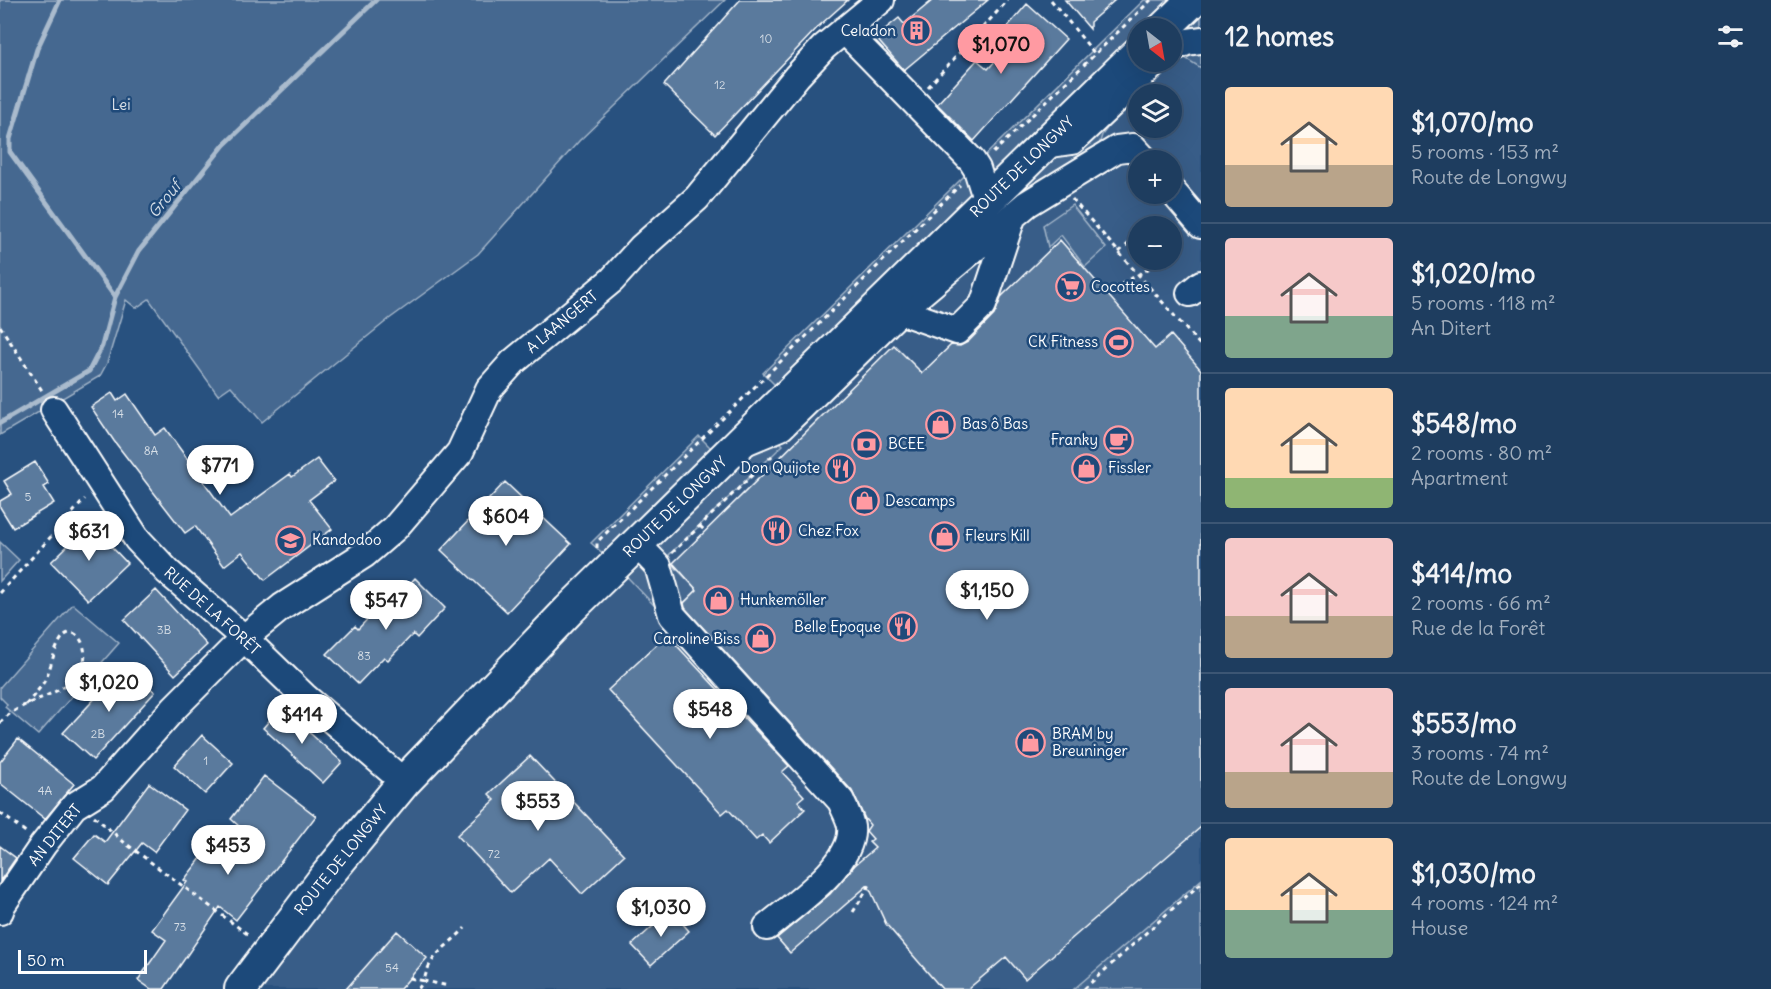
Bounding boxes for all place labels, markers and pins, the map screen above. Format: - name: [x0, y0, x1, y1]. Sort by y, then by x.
- building icon: Celadon: [901, 15, 933, 47]
- place label: Celadon: [841, 21, 896, 40]
- pin: $1,070: [952, 24, 1050, 75]
- supermarket icon: Cocottes: [1054, 271, 1086, 303]
- place label: Cocottes: [1091, 277, 1150, 296]
- sports icon: CK Fitness: [1103, 326, 1135, 358]
- place label: CK Fitness: [1028, 332, 1098, 351]
- shop icon: Bas ô Bas: [925, 408, 957, 440]
- place label: Bas ô Bas: [962, 414, 1028, 433]
- cafe icon: Franky: [1103, 424, 1135, 456]
- bank icon: BCEE: [851, 428, 883, 460]
- place label: Franky: [1051, 430, 1098, 449]
- place label: BCEE: [888, 434, 925, 453]
- pin: $771: [184, 445, 256, 496]
- restaurant icon: Don Quijote: [825, 452, 857, 484]
- shop icon: Fissler: [1071, 452, 1103, 484]
- place label: Don Quijote: [741, 458, 820, 477]
- place label: Fissler: [1108, 458, 1151, 477]
- shop icon: Descamps: [848, 485, 880, 517]
- place label: Descamps: [885, 491, 955, 510]
- pin: $604: [470, 496, 542, 547]
- pin: $631: [53, 511, 125, 562]
- restaurant icon: Chez Fox: [761, 515, 793, 547]
- shop icon: Fleurs Kill: [928, 520, 960, 552]
- place label: Chez Fox: [798, 521, 859, 540]
- school or university icon: Kandodoo: [275, 524, 307, 556]
- place label: Fleurs Kill: [965, 526, 1030, 545]
- place label: Kandodoo: [312, 530, 381, 549]
- pin: $1,150: [938, 570, 1036, 621]
- pin: $547: [350, 580, 422, 631]
- shop icon: Hunkemöller: [703, 584, 735, 616]
- place label: Hunkemöller: [740, 590, 826, 609]
- restaurant icon: Belle Epoque: [886, 611, 918, 643]
- place label: Belle Epoque: [794, 617, 881, 636]
- shop icon: Caroline Biss: [745, 623, 777, 655]
- place label: Caroline Biss: [653, 629, 740, 648]
- pin: $1,020: [60, 662, 158, 713]
- pin: $548: [674, 689, 746, 740]
- pin: $414: [266, 694, 338, 745]
- place label: BRAM by Breuninger: [1052, 724, 1128, 760]
- shop icon: BRAM by Breuninger: [1015, 727, 1047, 759]
- pin: $553: [502, 781, 574, 832]
- pin: $453: [192, 825, 264, 876]
- pin: $1,030: [612, 887, 710, 938]

